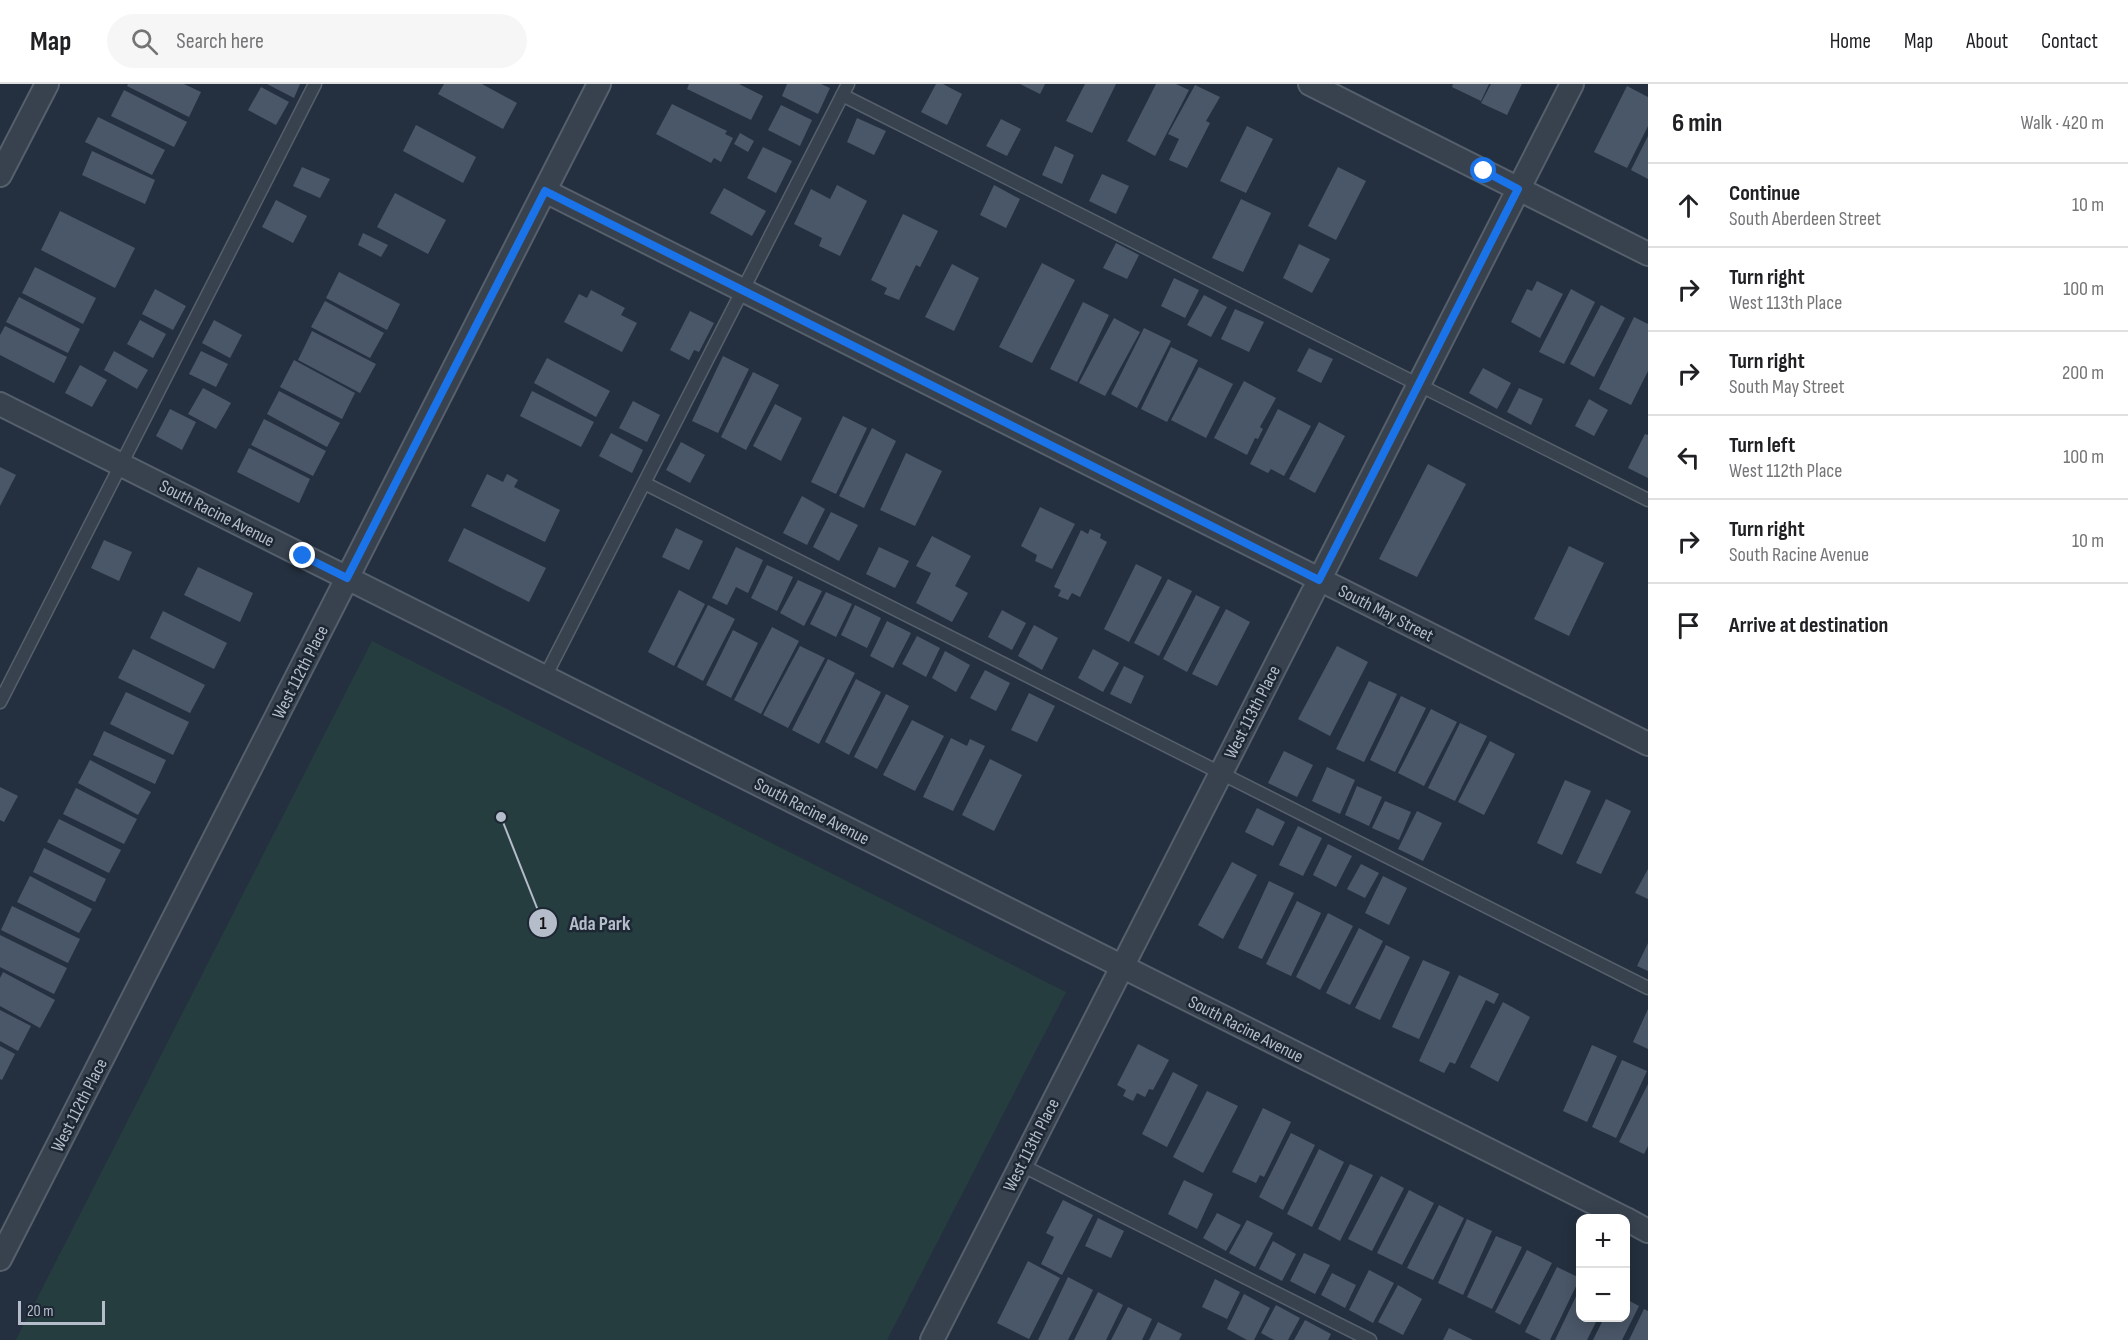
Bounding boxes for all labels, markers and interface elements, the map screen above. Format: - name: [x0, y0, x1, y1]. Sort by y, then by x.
- search box: [107, 14, 527, 68]
- text: Map: [30, 25, 71, 58]
- icon: search: [128, 25, 161, 58]
- text: Search here: [176, 28, 264, 55]
- text: Home: [1830, 29, 1871, 54]
- text: Map: [1904, 29, 1933, 54]
- text: About: [1966, 29, 2008, 54]
- text: Contact: [2041, 29, 2098, 54]
- text: 6 min: [1672, 108, 1722, 139]
- text: Walk · 420 m: [2020, 111, 2104, 135]
- route start: [1470, 157, 1496, 183]
- text: Continue: [1729, 180, 1800, 207]
- icon: ahead: [1672, 189, 1705, 222]
- text: 10 m: [2072, 193, 2104, 217]
- text: South Aberdeen Street: [1729, 207, 1881, 231]
- text: Turn right: [1729, 264, 1805, 291]
- icon: right: [1672, 273, 1705, 306]
- text: 100 m: [2063, 277, 2104, 301]
- text: West 113th Place: [1729, 291, 1842, 315]
- text: Turn right: [1729, 348, 1805, 375]
- icon: right: [1672, 357, 1705, 390]
- text: 200 m: [2062, 361, 2104, 385]
- text: South May Street: [1729, 375, 1845, 399]
- text: Turn left: [1729, 432, 1795, 459]
- icon: left: [1672, 441, 1705, 474]
- text: 100 m: [2063, 445, 2104, 469]
- text: West 112th Place: [1729, 459, 1842, 483]
- street label: South Racine Avenue: [156, 475, 278, 551]
- text: Turn right: [1729, 516, 1805, 543]
- icon: right: [1672, 525, 1705, 558]
- text: 10 m: [2072, 529, 2104, 553]
- route end: [289, 542, 315, 568]
- text: South Racine Avenue: [1729, 543, 1869, 567]
- street label: South May Street: [1335, 580, 1437, 647]
- icon: arrive: [1672, 609, 1705, 642]
- text: Arrive at destination: [1729, 612, 1888, 639]
- street label: West 112th Place: [268, 622, 333, 722]
- street label: West 113th Place: [1220, 662, 1285, 762]
- street label: South Racine Avenue: [751, 773, 873, 849]
- callout: Ada Park: [528, 904, 643, 942]
- text: Ada Park: [569, 912, 631, 936]
- text: 1: [539, 913, 547, 934]
- street label: South Racine Avenue: [1185, 991, 1307, 1067]
- street label: West 112th Place: [47, 1055, 112, 1155]
- street label: West 113th Place: [999, 1095, 1064, 1195]
- map controls: [1576, 1214, 1630, 1322]
- button: +: [1576, 1214, 1630, 1268]
- button: −: [1576, 1268, 1630, 1322]
- scale bar: [18, 1298, 105, 1326]
- text: 20 m: [27, 1302, 54, 1321]

